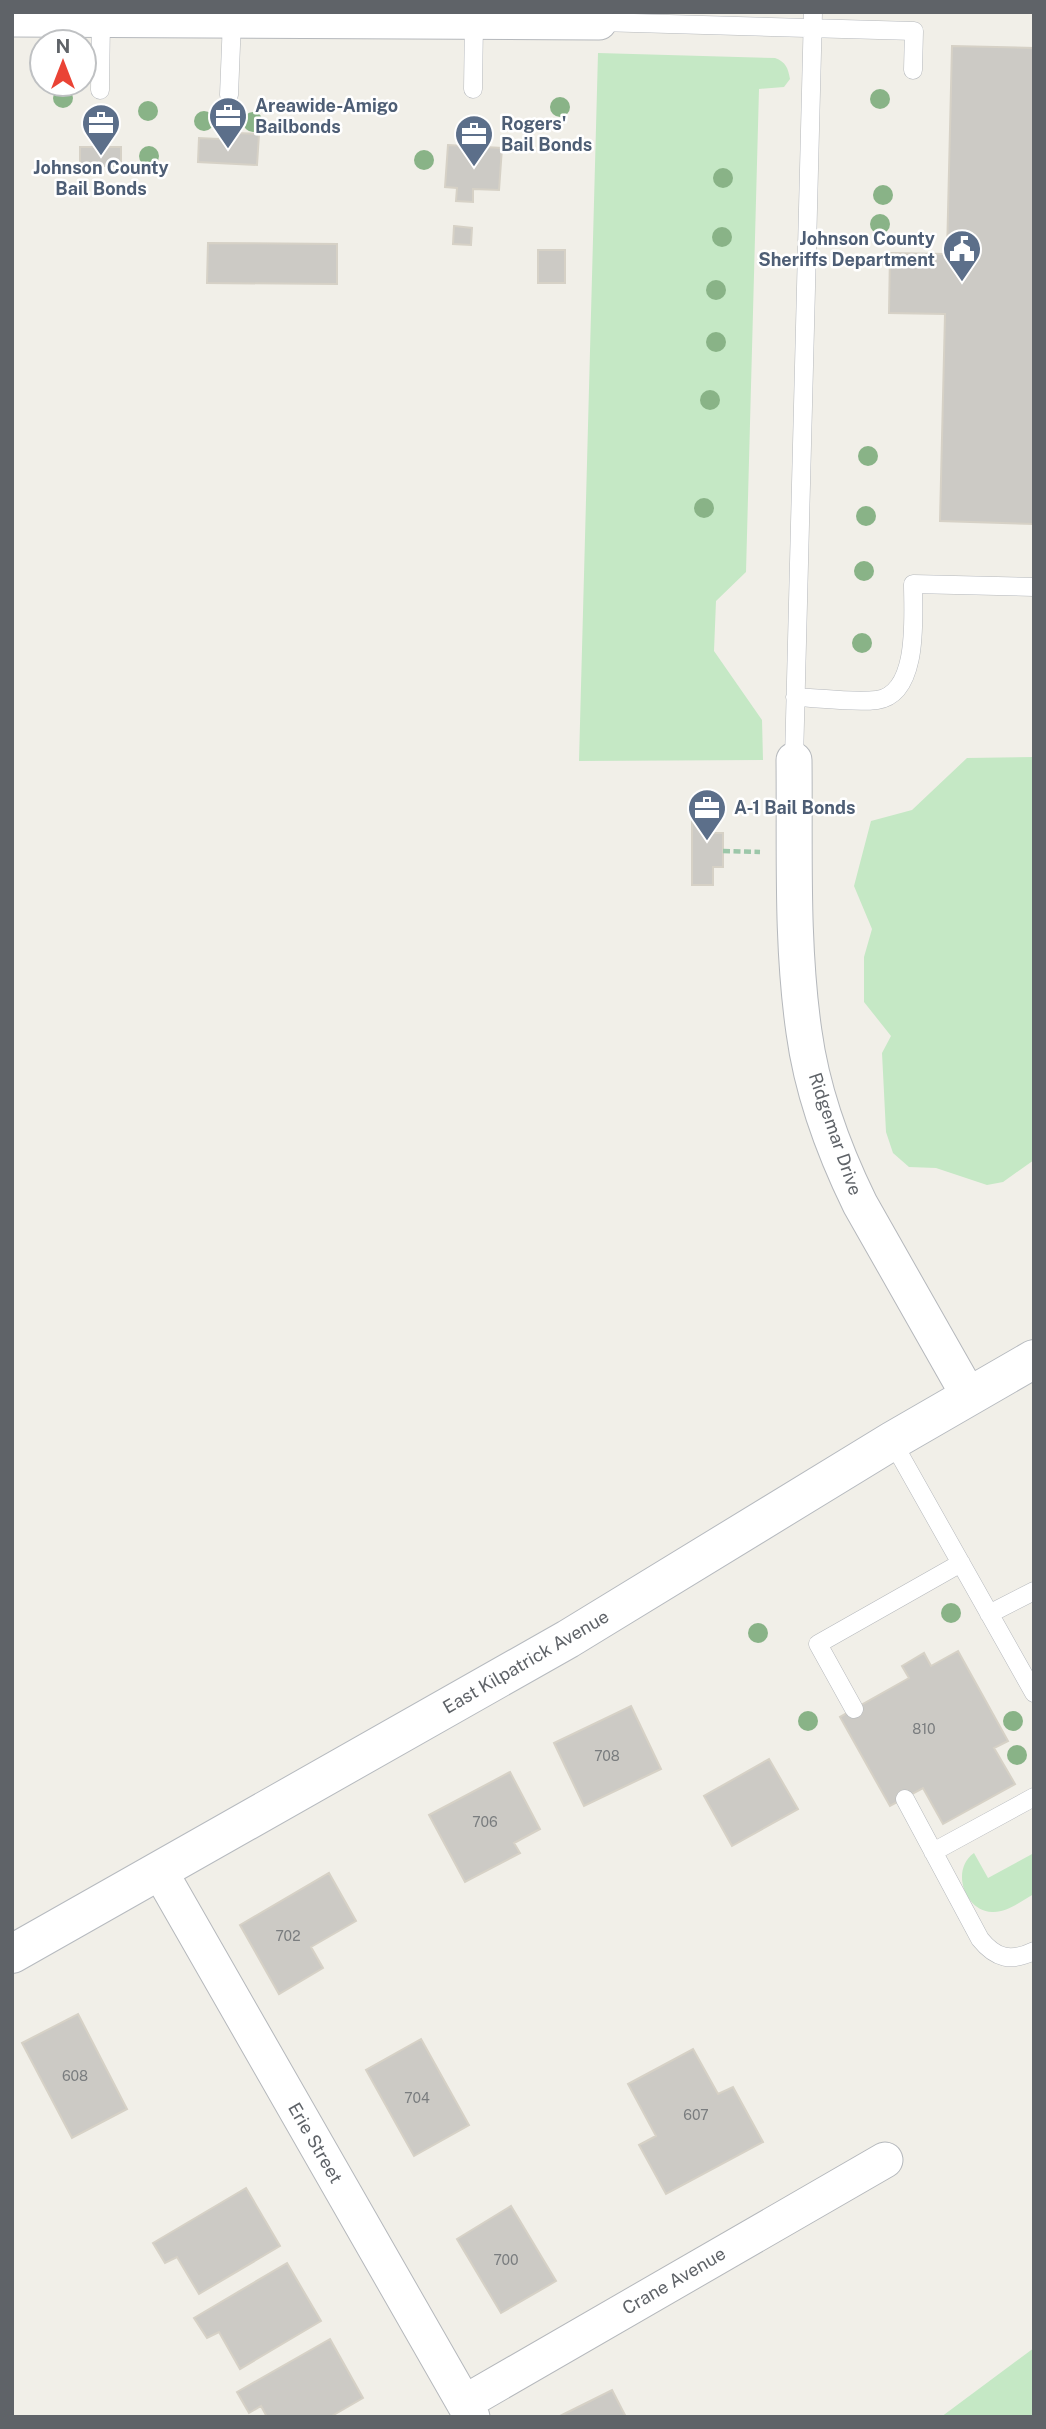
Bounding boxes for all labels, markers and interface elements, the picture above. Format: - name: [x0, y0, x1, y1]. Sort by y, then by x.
- north arrow: [28, 28, 98, 98]
- text: N: [56, 35, 70, 57]
- office icon: Areawide-Amigo Bailbonds: [207, 95, 249, 150]
- place label: Areawide-Amigo Bailbonds: [255, 95, 398, 137]
- office icon: Johnson County Bail Bonds: [80, 102, 122, 157]
- office icon: Rogers' Bail Bonds: [453, 113, 495, 168]
- place label: Rogers' Bail Bonds: [501, 113, 592, 155]
- place label: Johnson County Bail Bonds: [33, 157, 169, 199]
- place label: Johnson County Sheriffs Department: [758, 228, 935, 270]
- public building icon: Johnson County Sheriffs Department: [941, 228, 983, 283]
- office icon: A-1 Bail Bonds: [686, 787, 728, 842]
- place label: A-1 Bail Bonds: [734, 797, 855, 818]
- street label: Ridgemar Drive: [805, 1070, 866, 1198]
- street label: East Kilpatrick Avenue: [439, 1605, 612, 1718]
- house number: 810: [912, 1721, 936, 1737]
- house number: 708: [594, 1748, 620, 1764]
- house number: 706: [472, 1814, 498, 1830]
- house number: 702: [275, 1928, 301, 1944]
- house number: 608: [62, 2068, 88, 2084]
- house number: 704: [404, 2090, 430, 2106]
- street label: Erie Street: [284, 2099, 347, 2187]
- house number: 607: [683, 2107, 709, 2123]
- street label: Crane Avenue: [618, 2243, 729, 2319]
- house number: 700: [493, 2252, 519, 2268]

